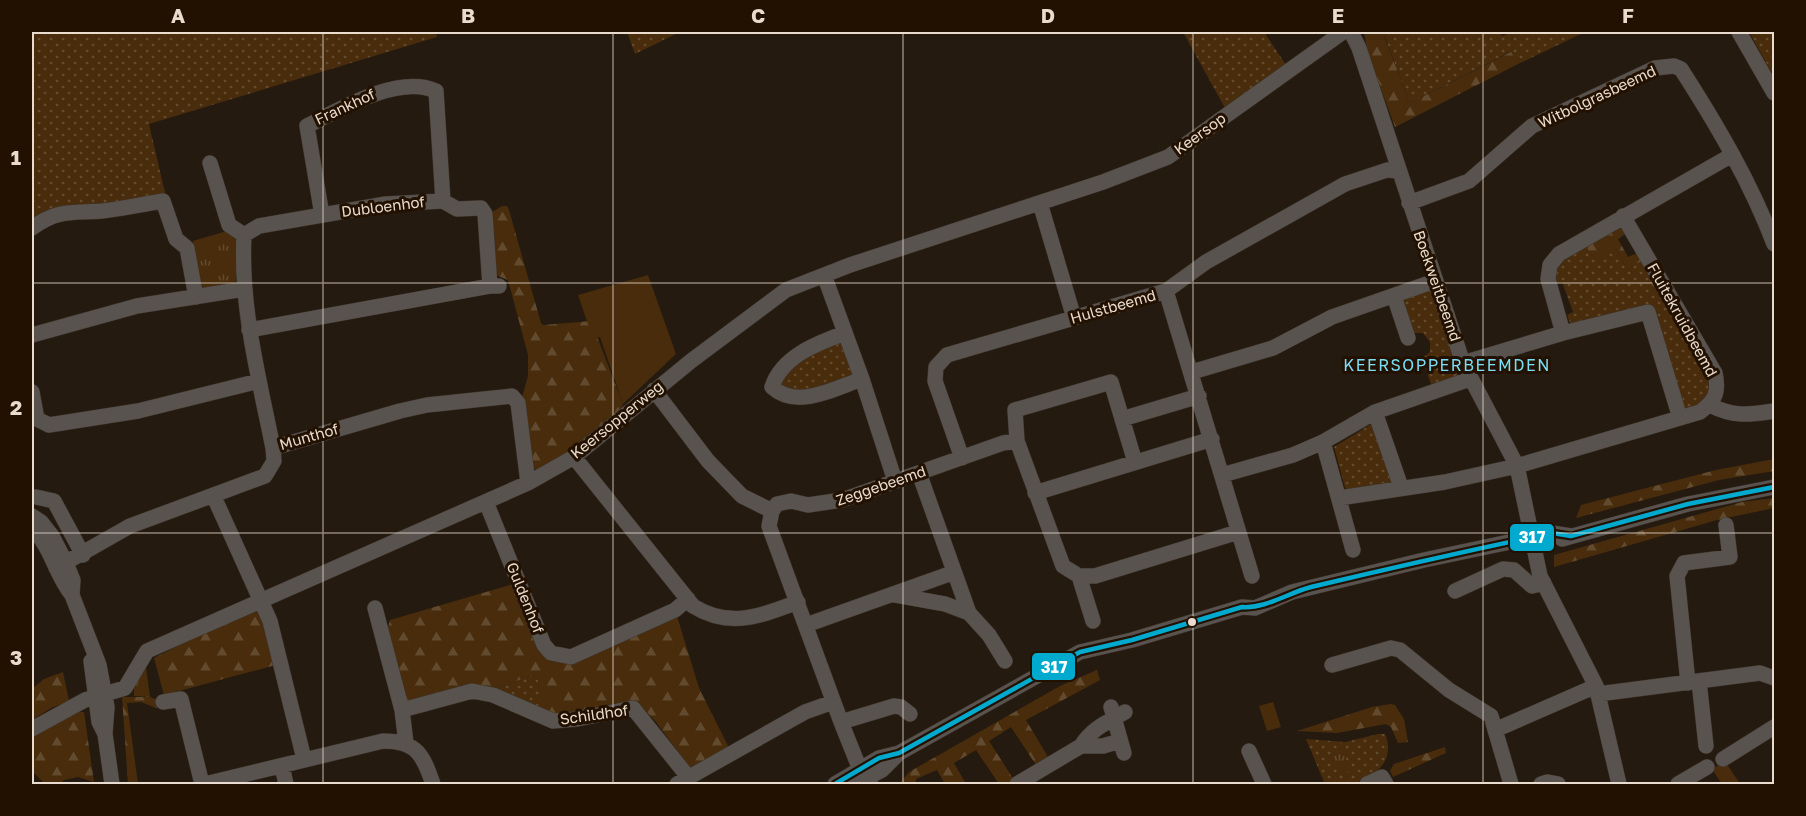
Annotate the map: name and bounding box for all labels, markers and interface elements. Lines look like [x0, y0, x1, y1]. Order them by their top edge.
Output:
text: A [171, 3, 185, 27]
text: B [461, 3, 475, 27]
text: C [751, 3, 765, 27]
text: D [1041, 3, 1055, 27]
text: E [1332, 3, 1344, 27]
text: F [1622, 3, 1634, 27]
street label: Witbolgrasbeemd [1535, 61, 1658, 131]
street label: Frankhof [312, 84, 378, 128]
street label: Keersop [1170, 108, 1229, 158]
text: 1 [11, 145, 21, 169]
street label: Dubloenhof [340, 192, 426, 220]
street label: Boekweitbeemd [1411, 228, 1465, 344]
street label: Fluitekruidbeemd [1644, 259, 1722, 380]
street label: Hulstbeemd [1068, 285, 1158, 327]
district label: KEERSOPPERBEEMDEN [1343, 355, 1551, 375]
street label: Keersopperweg [567, 377, 666, 462]
text: 2 [10, 395, 22, 419]
street label: Munthof [277, 419, 341, 453]
street label: Zeggebeemd [833, 461, 928, 509]
line badge: 317 [1509, 523, 1555, 552]
text: 317 [1519, 527, 1546, 547]
street label: Guldenhof [504, 559, 549, 636]
unlabelled marker [1186, 616, 1198, 628]
text: 3 [10, 645, 22, 669]
line badge: 317 [1031, 652, 1076, 681]
text: 317 [1041, 657, 1068, 677]
street label: Schildhof [559, 700, 630, 728]

